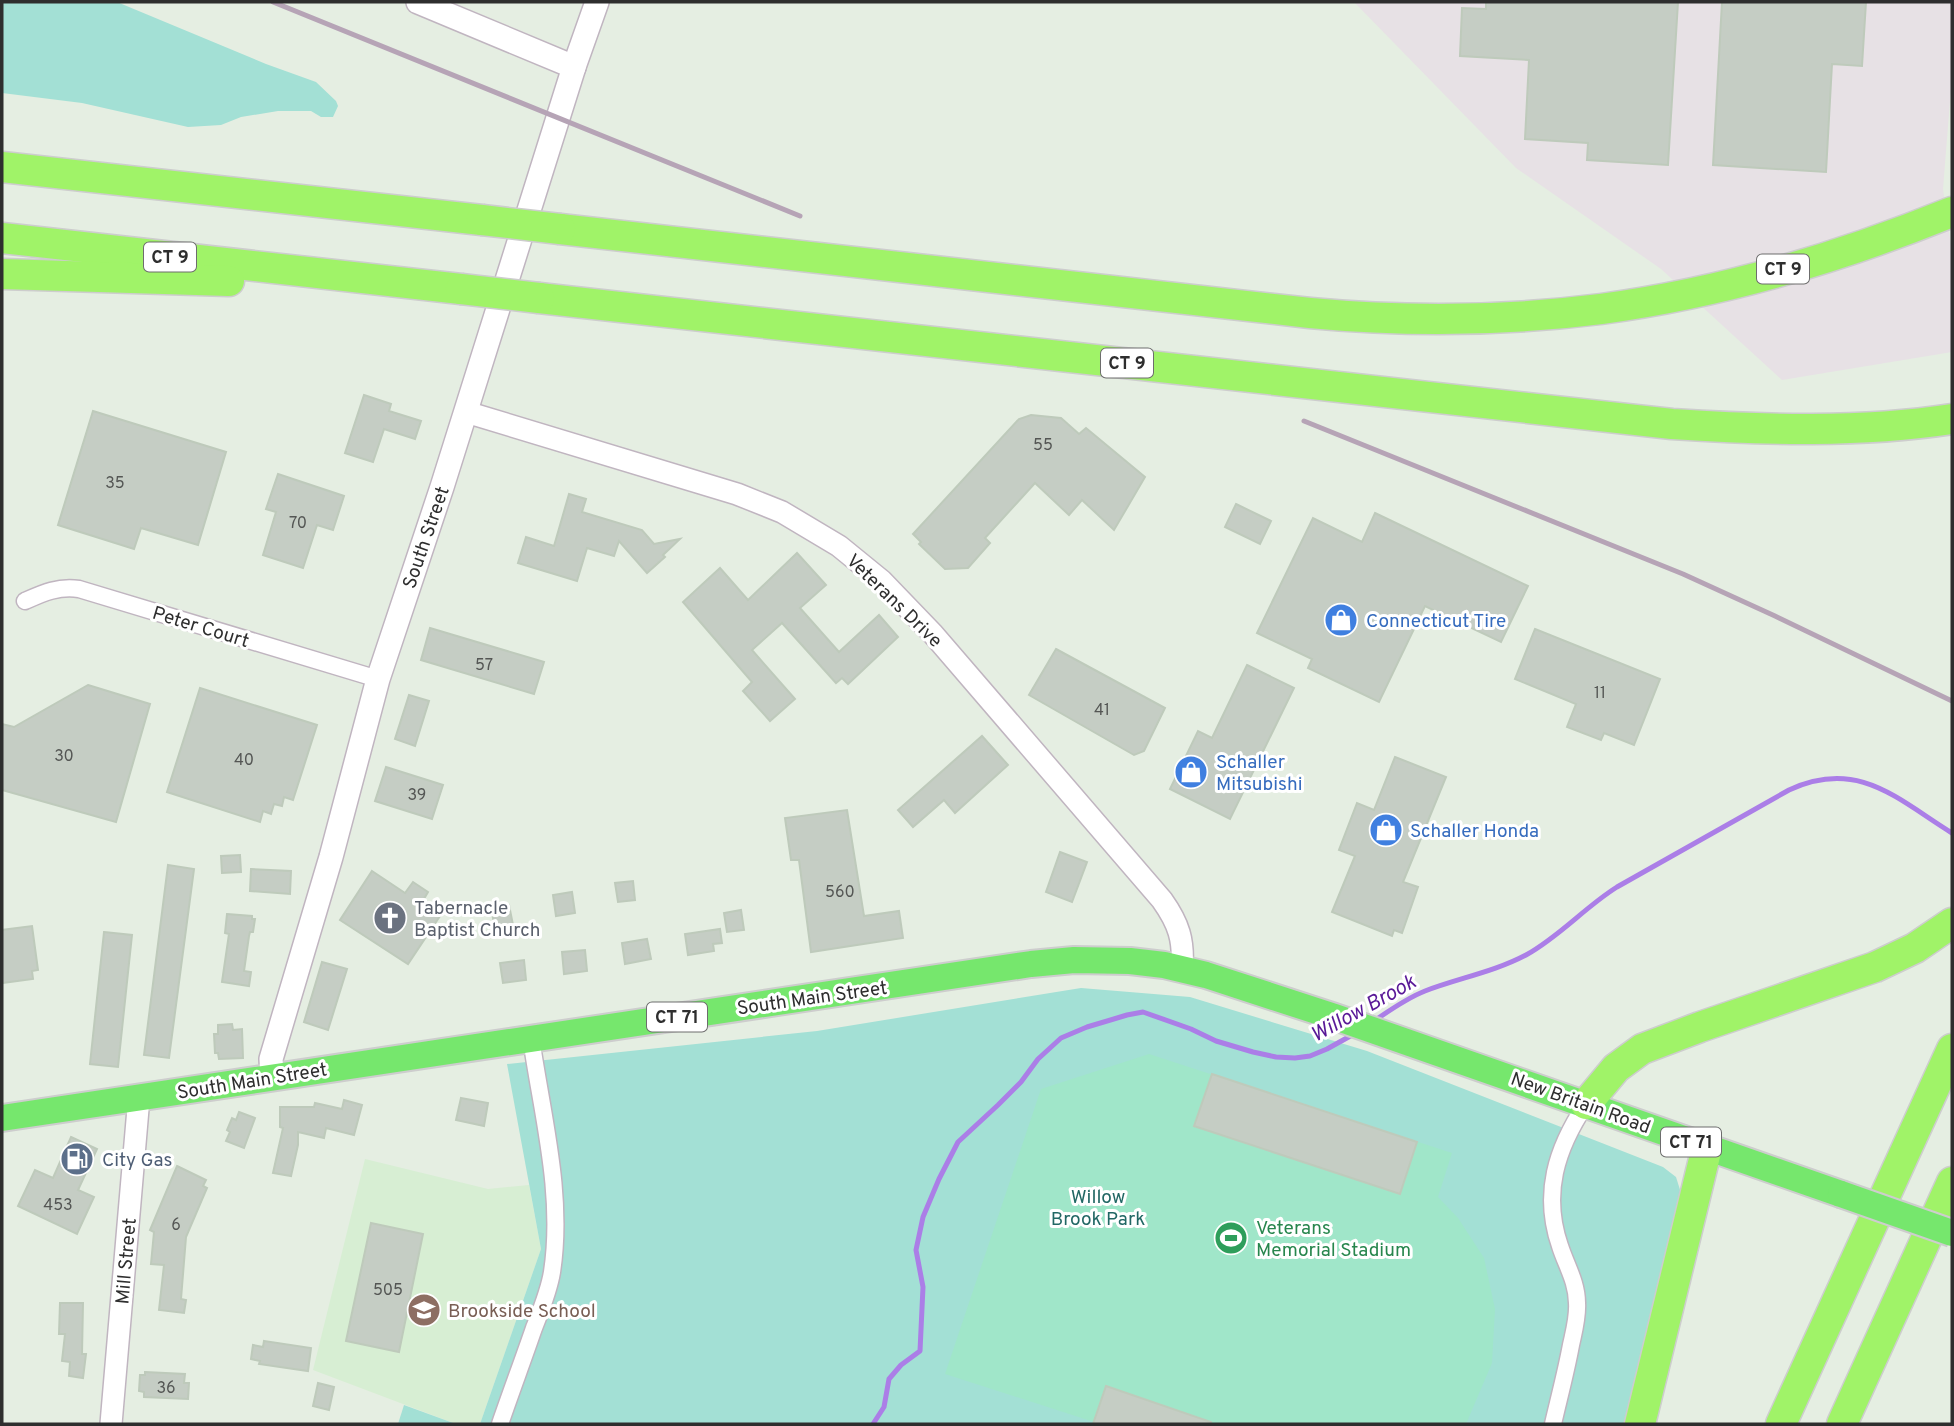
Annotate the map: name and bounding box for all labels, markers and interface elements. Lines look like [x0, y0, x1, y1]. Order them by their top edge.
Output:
road number: CT 9 [144, 243, 196, 272]
road number: CT 9 [1757, 255, 1809, 284]
road number: CT 9 [1101, 348, 1153, 377]
house number: 55 [1033, 436, 1053, 456]
house number: 35 [105, 474, 125, 494]
street label: South Street [398, 483, 456, 592]
house number: 70 [289, 514, 307, 534]
street label: Veterans Drive [841, 550, 947, 653]
shop icon: Connecticut Tire [1322, 601, 1360, 639]
street label: Peter Court [149, 602, 252, 654]
place label: Connecticut Tire [1366, 610, 1506, 634]
house number: 57 [475, 656, 493, 676]
house number: 11 [1594, 684, 1606, 704]
house number: 41 [1094, 701, 1110, 721]
house number: 30 [54, 747, 74, 767]
house number: 40 [234, 751, 254, 771]
place label: Schaller Mitsubishi [1216, 751, 1302, 797]
shop icon: Schaller Mitsubishi [1172, 753, 1210, 791]
house number: 39 [408, 786, 426, 806]
shop icon: Schaller Honda [1367, 811, 1405, 849]
place label: Schaller Honda [1410, 820, 1539, 844]
house number: 560 [825, 883, 855, 903]
place label: Tabernacle Baptist Church [414, 897, 540, 943]
church icon: Tabernacle Baptist Church [371, 899, 409, 937]
water label: Willow Brook [1306, 969, 1422, 1049]
street label: South Main Street [736, 977, 889, 1021]
road number: CT 71 [647, 1002, 707, 1032]
street label: South Main Street [176, 1058, 329, 1106]
street label: New Britain Road [1507, 1067, 1654, 1140]
road number: CT 71 [1661, 1128, 1721, 1156]
fuel station icon: City Gas [58, 1140, 96, 1178]
place label: City Gas [102, 1149, 172, 1173]
park label: Willow Brook Park [1051, 1186, 1145, 1232]
house number: 453 [43, 1196, 73, 1216]
house number: 6 [171, 1216, 181, 1236]
street label: Mill Street [111, 1217, 143, 1305]
place label: Veterans Memorial Stadium [1256, 1217, 1411, 1263]
sports icon: Veterans Memorial Stadium [1212, 1219, 1250, 1257]
house number: 505 [373, 1281, 403, 1301]
school or university icon: Brookside School [405, 1291, 443, 1329]
place label: Brookside School [448, 1300, 596, 1324]
house number: 36 [156, 1379, 176, 1399]

